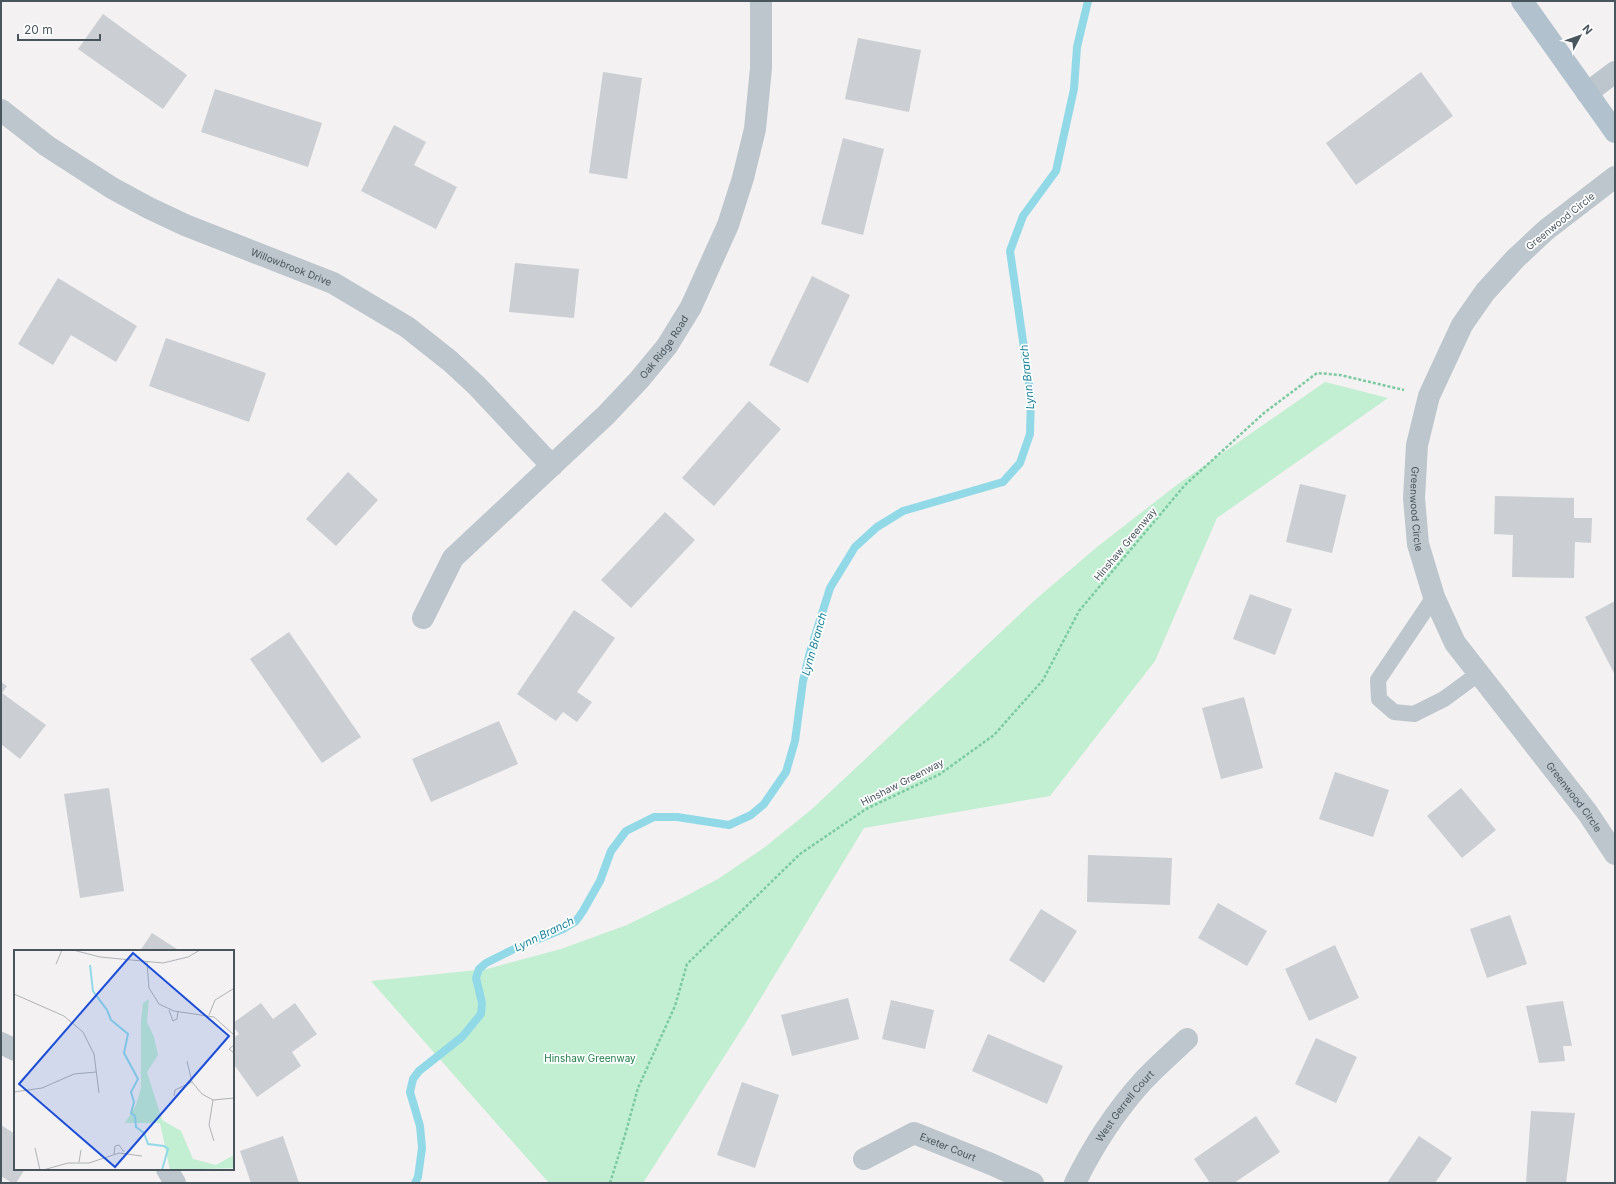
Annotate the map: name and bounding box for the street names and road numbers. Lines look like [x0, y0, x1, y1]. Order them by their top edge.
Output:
street label: Greenwood Circle [1523, 190, 1597, 252]
street label: Willowbrook Drive [249, 245, 334, 288]
street label: Oak Ridge Road [637, 313, 691, 381]
street label: Greenwood Circle [1408, 466, 1426, 553]
street label: Hinshaw Greenway [1091, 505, 1159, 583]
street label: Hinshaw Greenway [859, 756, 946, 808]
street label: Greenwood Circle [1544, 759, 1605, 834]
street label: West Gerrell Court [1093, 1067, 1157, 1144]
street label: Exeter Court [918, 1130, 978, 1164]

